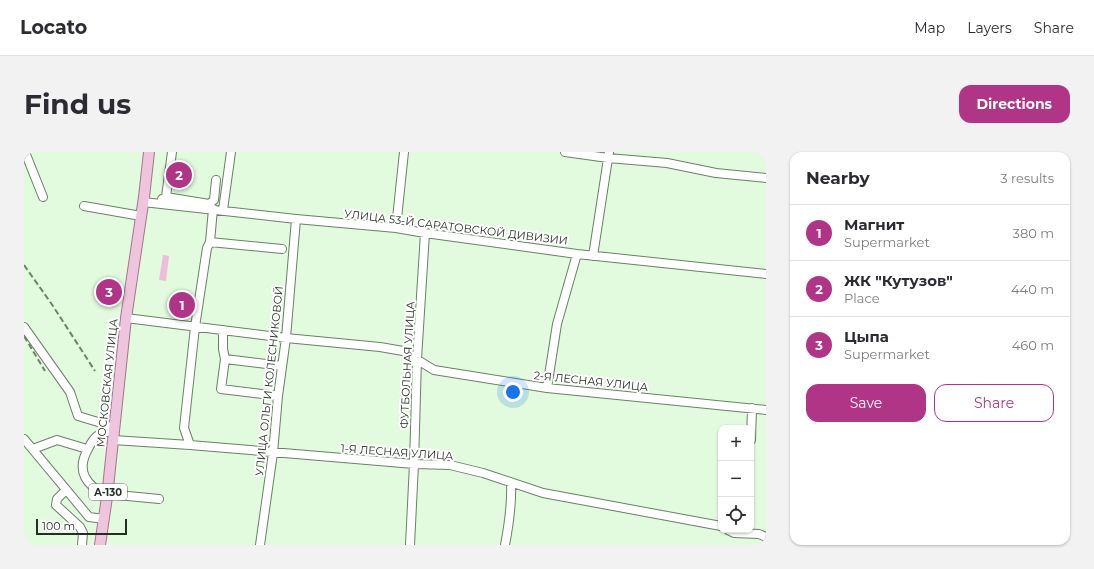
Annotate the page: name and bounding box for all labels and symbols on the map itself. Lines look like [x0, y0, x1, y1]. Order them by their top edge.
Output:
pin: 2 [166, 160, 192, 190]
street label: УЛИЦА 53-Й САРАТОВСКОЙ ДИВИЗИИ [343, 206, 569, 248]
pin: 3 [96, 277, 122, 307]
street label: УЛИЦА ОЛЬГИ КОЛЕСНИКОВОЙ [252, 285, 286, 477]
pin: 1 [169, 290, 195, 320]
street label: ФУТБОЛЬНАЯ УЛИЦА [397, 300, 417, 429]
street label: МОСКОВСКАЯ УЛИЦА [93, 317, 121, 448]
street label: 2-Я ЛЕСНАЯ УЛИЦА [533, 368, 650, 394]
your location [503, 382, 523, 402]
street label: 1-Я ЛЕСНАЯ УЛИЦА [340, 441, 454, 463]
road number: А-130 [89, 484, 127, 500]
scale bar [36, 517, 127, 536]

